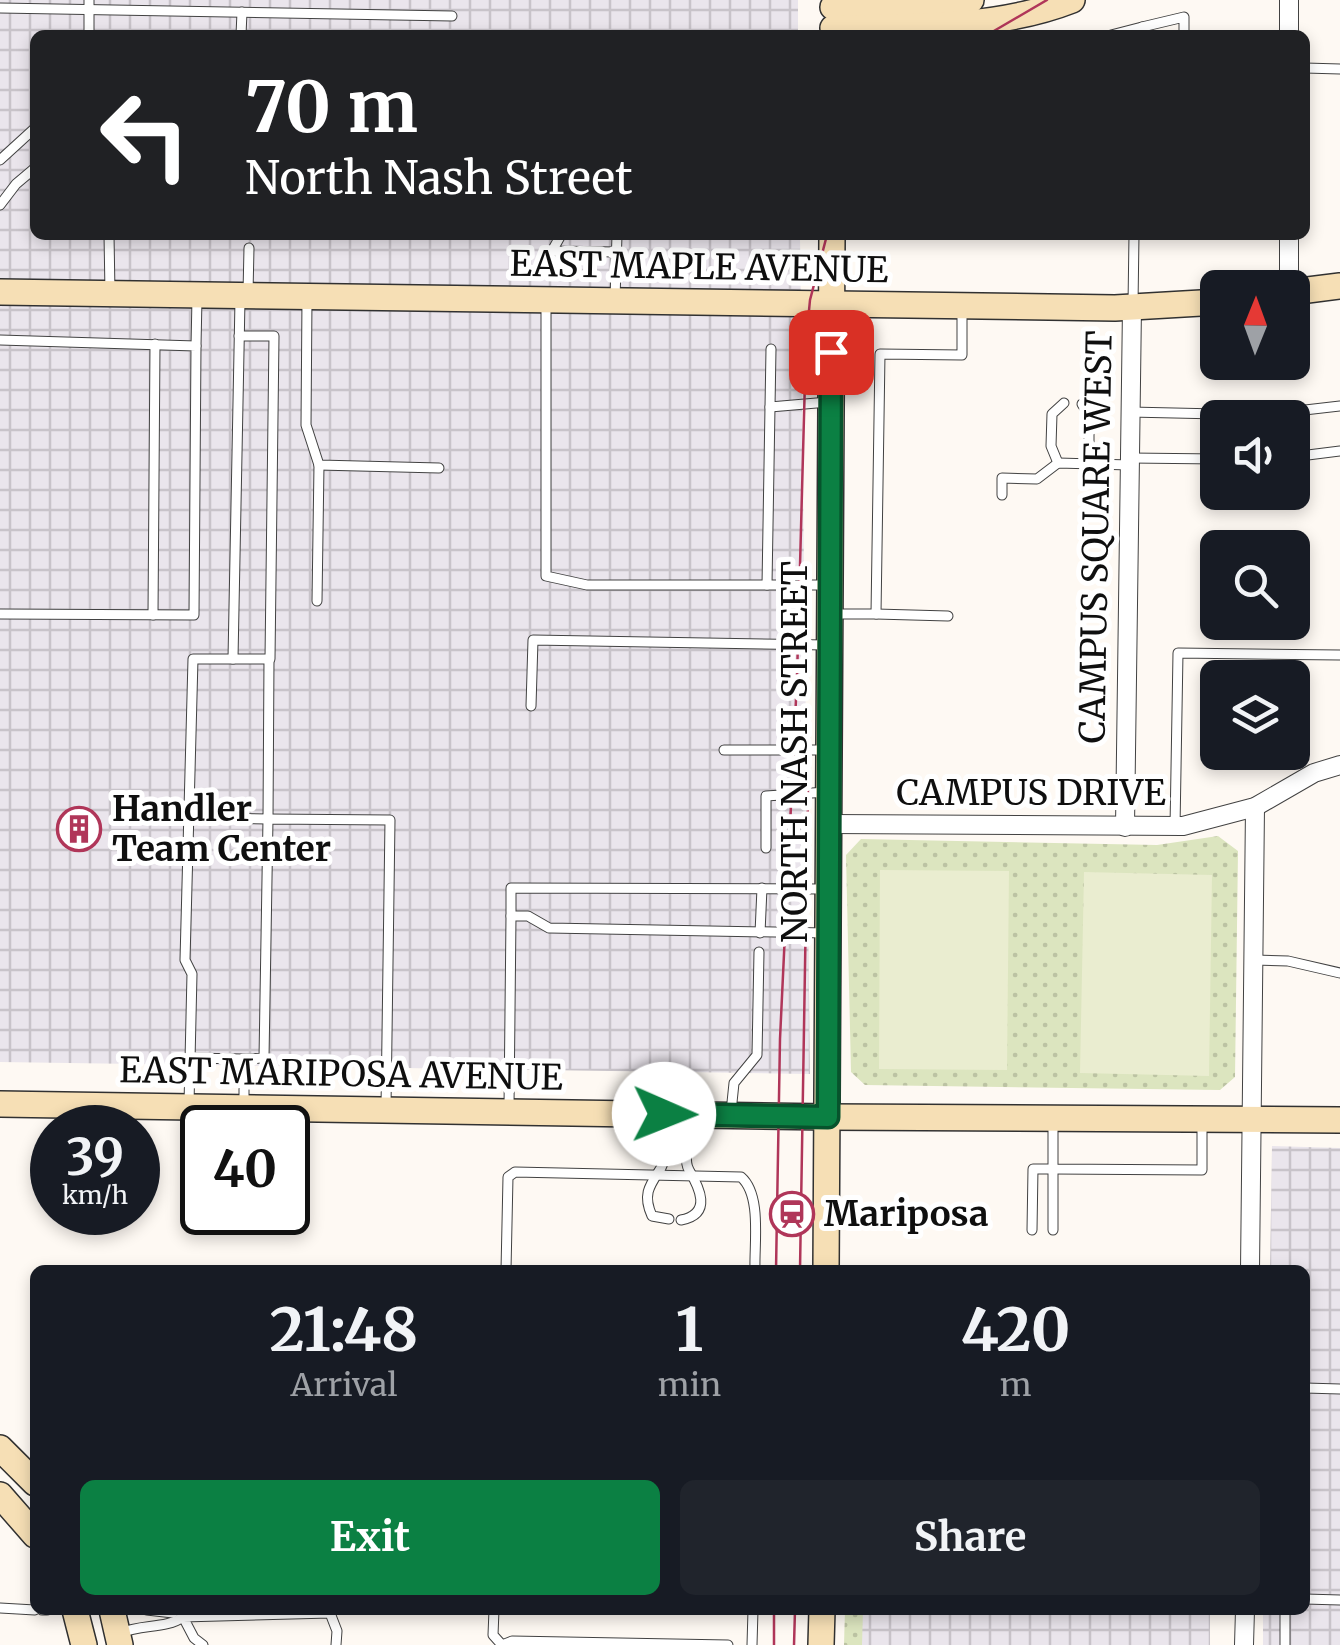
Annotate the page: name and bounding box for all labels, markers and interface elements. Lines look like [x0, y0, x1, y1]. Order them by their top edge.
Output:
text: 70 m [245, 63, 418, 151]
icon: left [80, 70, 210, 200]
text: North Nash Street [245, 150, 633, 206]
street label: EAST MAPLE AVENUE [509, 242, 889, 292]
north arrow [1200, 270, 1310, 380]
map controls [1200, 270, 1310, 770]
pin [789, 310, 874, 395]
icon: arrive [804, 325, 859, 380]
street label: CAMPUS SQUARE WEST [1070, 330, 1122, 744]
button: sound [1200, 400, 1310, 510]
button: search [1200, 530, 1310, 640]
street label: NORTH NASH STREET [773, 561, 817, 943]
button: layers [1200, 660, 1310, 770]
street label: CAMPUS DRIVE [896, 771, 1166, 815]
place label: Handler Team Center [112, 787, 331, 871]
building icon: Handler Team Center [56, 806, 102, 852]
street label: EAST MARIPOSA AVENUE [119, 1048, 563, 1100]
position arrow [612, 1062, 716, 1166]
speed limit sign: 40 [180, 1105, 310, 1235]
text: 39 [66, 1126, 124, 1189]
text: km/h [62, 1179, 128, 1211]
station icon: Mariposa [769, 1191, 815, 1237]
place label: Mariposa [824, 1192, 989, 1236]
text: 21:48 [269, 1292, 418, 1367]
text: 1 [676, 1292, 703, 1367]
text: 420 [961, 1292, 1070, 1367]
text: Arrival [291, 1365, 397, 1405]
text: min [658, 1365, 721, 1405]
text: m [1000, 1365, 1031, 1405]
button: Exit [80, 1480, 660, 1595]
button: Share [680, 1480, 1260, 1595]

